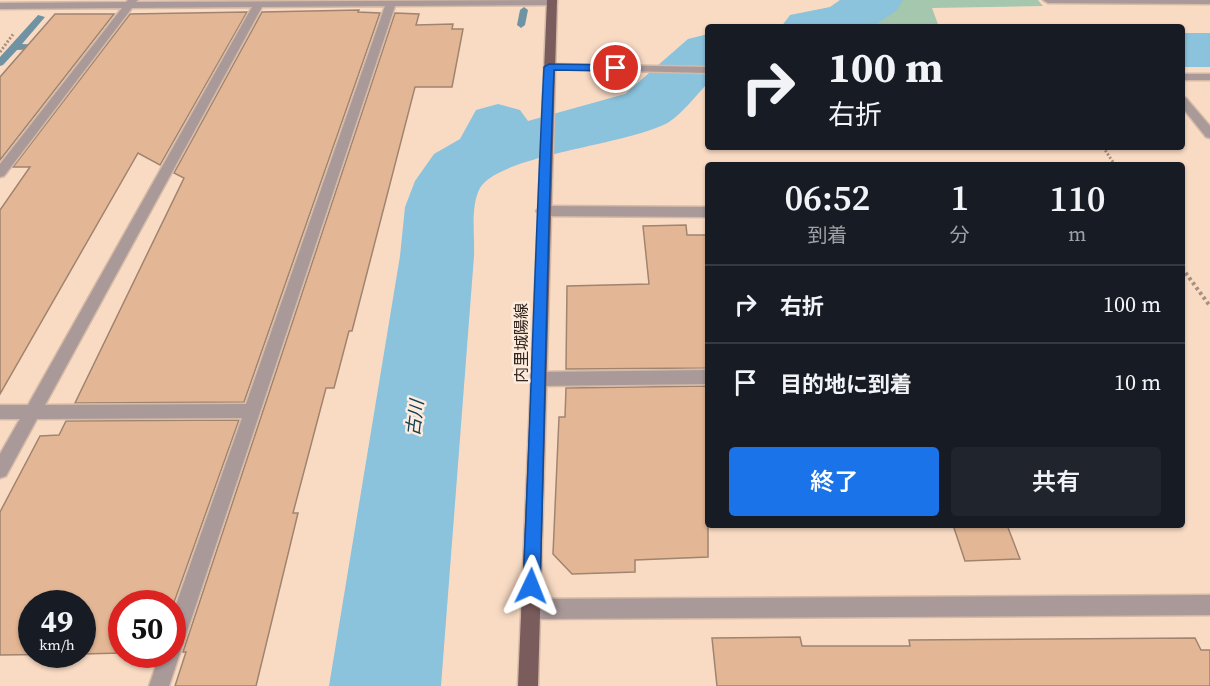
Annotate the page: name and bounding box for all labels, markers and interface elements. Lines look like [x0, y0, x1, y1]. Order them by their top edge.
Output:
text: 100 m [828, 38, 943, 96]
pin [590, 42, 641, 93]
icon: right [729, 48, 807, 126]
icon: arrive [599, 51, 632, 84]
text: 右折 [828, 96, 882, 133]
text: 06:52 [785, 173, 870, 222]
text: 1 [950, 173, 969, 222]
text: 110 [1049, 174, 1105, 223]
text: m [1068, 220, 1086, 248]
text: 到着 [807, 221, 847, 249]
text: 分 [950, 221, 970, 249]
icon: right [729, 288, 762, 321]
text: 100 m [1103, 289, 1161, 319]
text: 右折 [780, 291, 824, 321]
street label: 内里城陽線 [510, 303, 532, 383]
icon: arrive [729, 366, 762, 399]
text: 10 m [1114, 367, 1161, 397]
text: 目的地に到着 [780, 369, 912, 399]
water label: 古川 [400, 397, 429, 437]
button: 終了 [729, 447, 939, 516]
button: 共有 [951, 447, 1161, 516]
position arrow [499, 554, 563, 618]
speed limit sign: 50 [108, 590, 186, 668]
text: 49 [41, 601, 73, 642]
text: km/h [39, 634, 75, 655]

